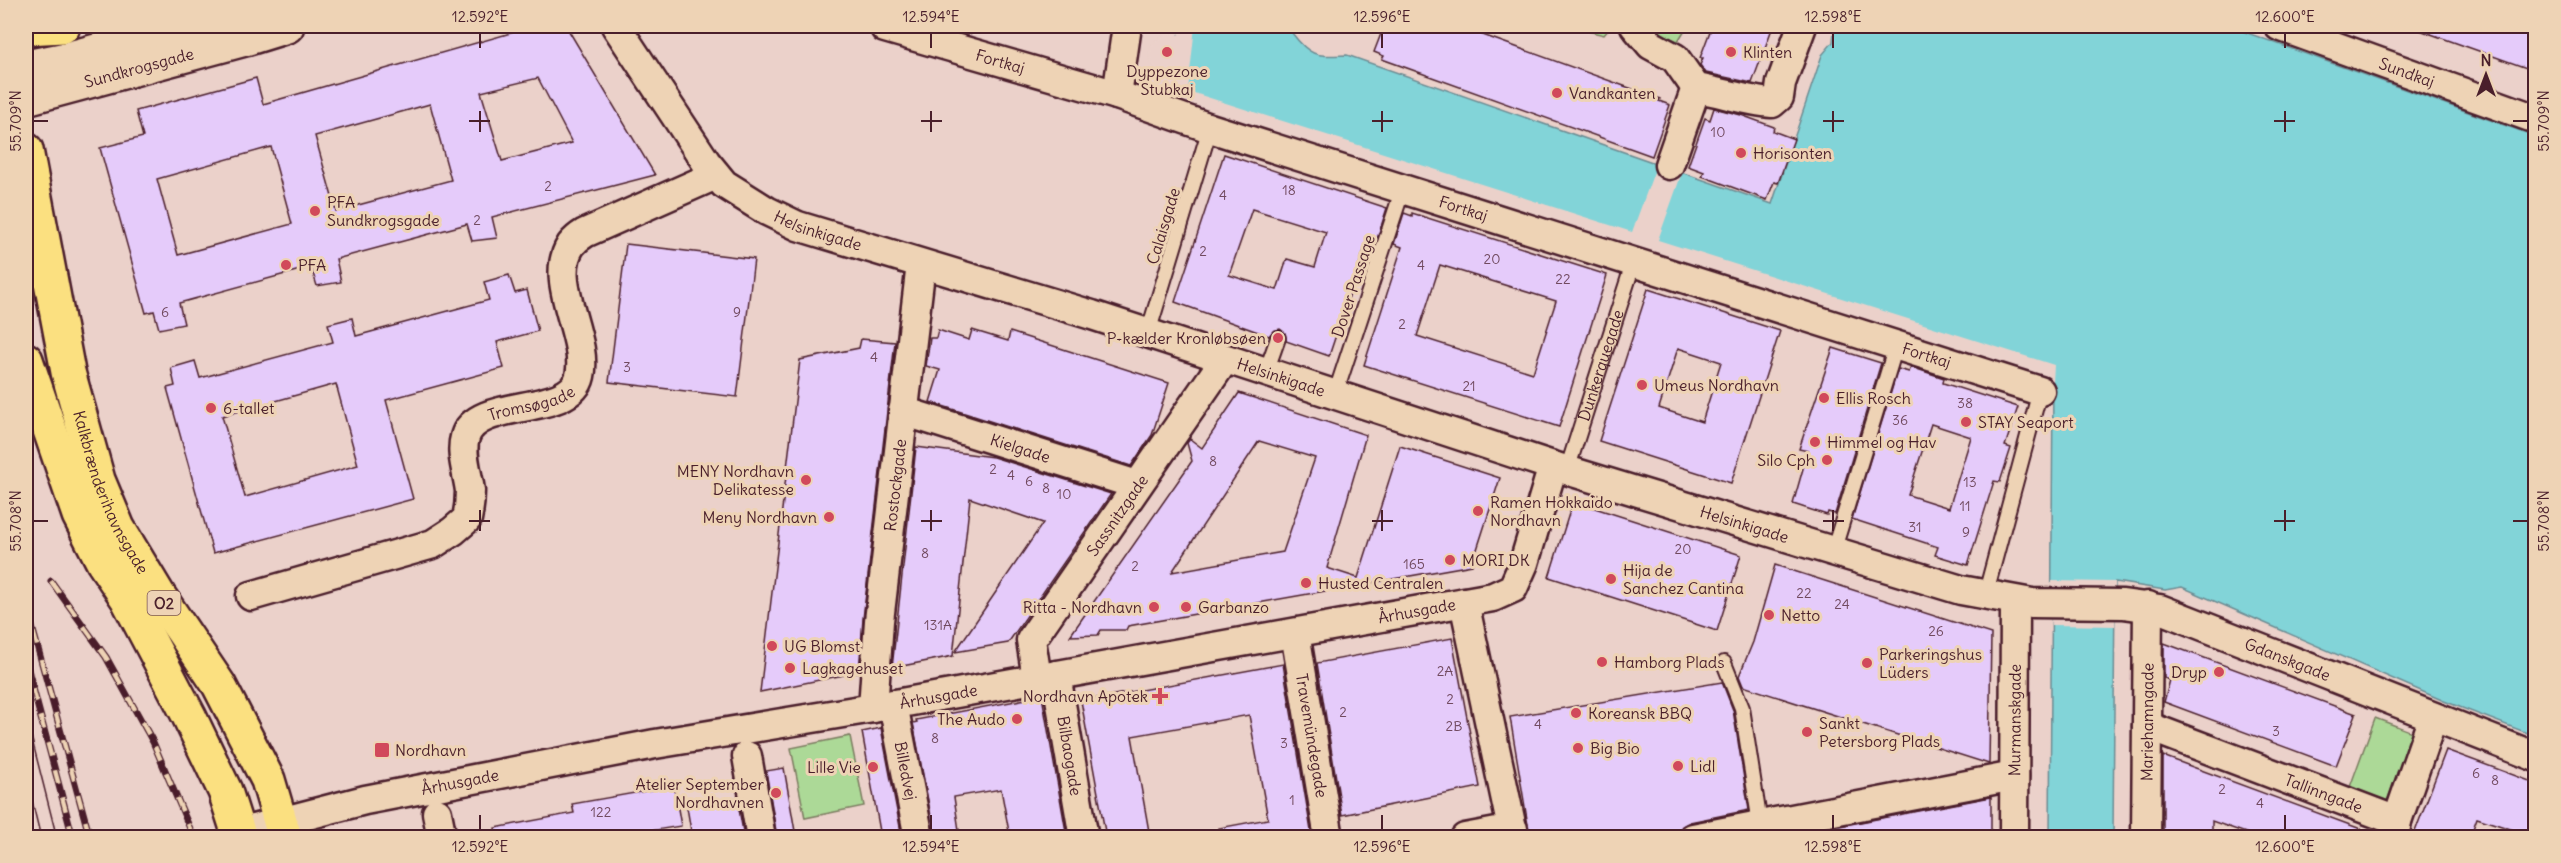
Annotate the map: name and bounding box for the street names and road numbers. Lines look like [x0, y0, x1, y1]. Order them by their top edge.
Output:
street label: Sundkrogsgade [82, 43, 196, 92]
street label: Fortkaj [973, 45, 1027, 78]
street label: Sundkaj [2376, 53, 2437, 92]
street label: Calaisgade [1142, 185, 1184, 267]
street label: Fortkaj [1437, 191, 1490, 225]
street label: Helsinkigade [771, 206, 864, 255]
street label: Dover Passage [1327, 232, 1379, 340]
street label: Dunkerquegade [1573, 307, 1628, 423]
street label: Fortkaj [1900, 338, 1954, 372]
street label: Helsinkigade [1235, 353, 1328, 401]
street label: Tromsøgade [485, 381, 579, 425]
street label: Kalkbrænderihavnsgade [69, 408, 153, 577]
street label: Kielgade [988, 429, 1053, 467]
street label: Rostockgade [880, 438, 910, 532]
street label: Sassnitzgade [1082, 471, 1152, 560]
street label: Helsinkigade [1698, 501, 1791, 547]
road number: O2 [148, 591, 180, 615]
street label: Århusgade [1376, 594, 1457, 627]
street label: Gdanskgade [2242, 633, 2333, 685]
street label: Mariehamngade [2136, 663, 2158, 781]
street label: Murmanskgade [2004, 664, 2025, 776]
street label: Travemündegade [1292, 672, 1332, 799]
street label: Århusgade [898, 680, 979, 713]
street label: Bilbaogade [1053, 714, 1087, 797]
street label: Billedvej [890, 740, 921, 802]
street label: Århusgade [420, 764, 500, 799]
street label: Tallinngade [2282, 769, 2365, 817]

